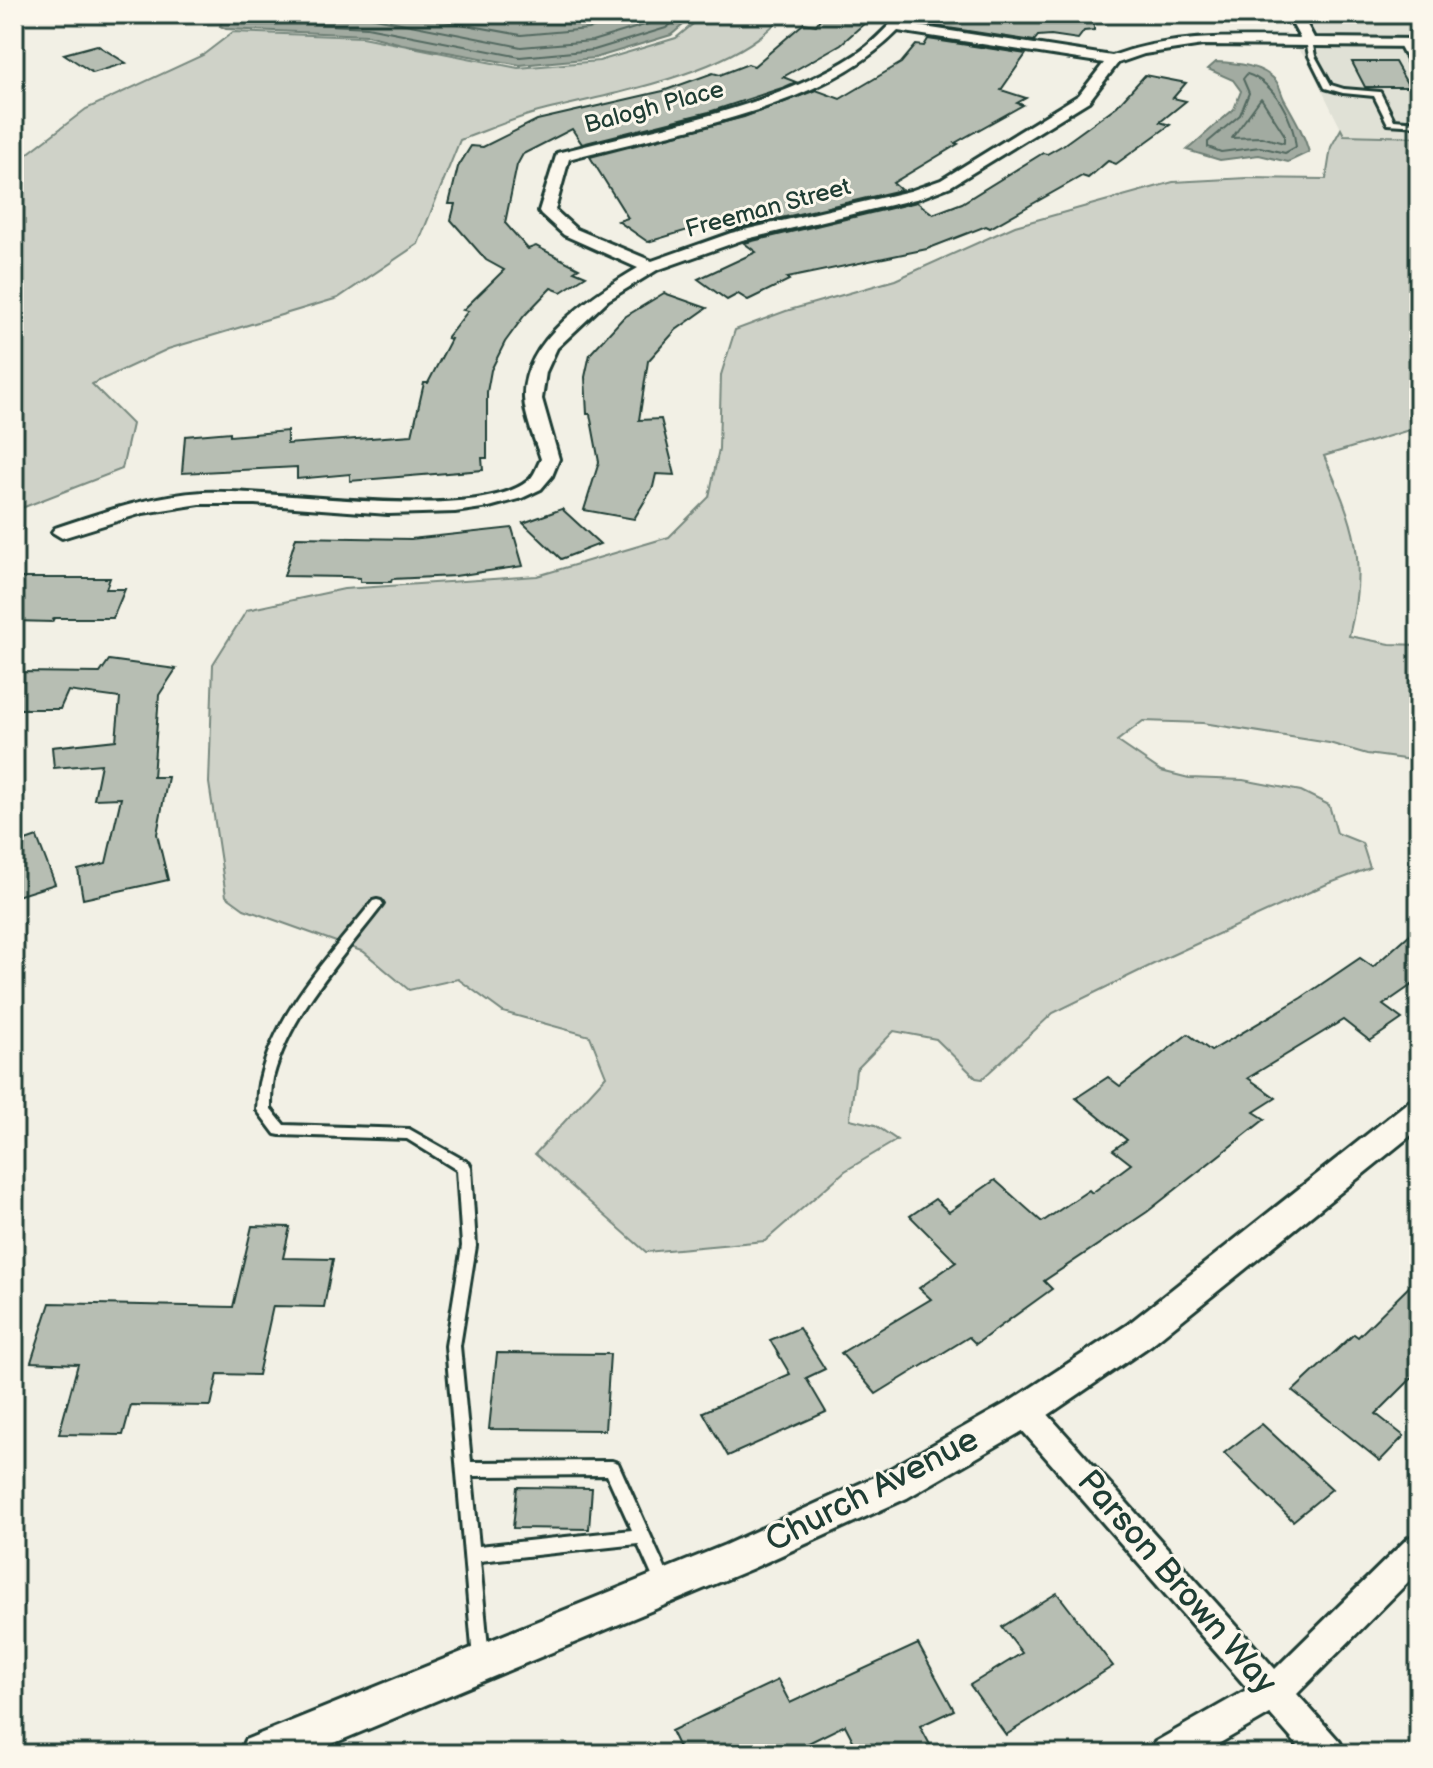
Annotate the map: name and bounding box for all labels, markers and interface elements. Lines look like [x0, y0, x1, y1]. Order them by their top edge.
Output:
street label: Balogh Place [581, 74, 727, 140]
street label: Freeman Street [682, 172, 854, 244]
street label: Church Avenue [759, 1419, 985, 1561]
street label: Parson Brown Way [1069, 1462, 1286, 1703]

